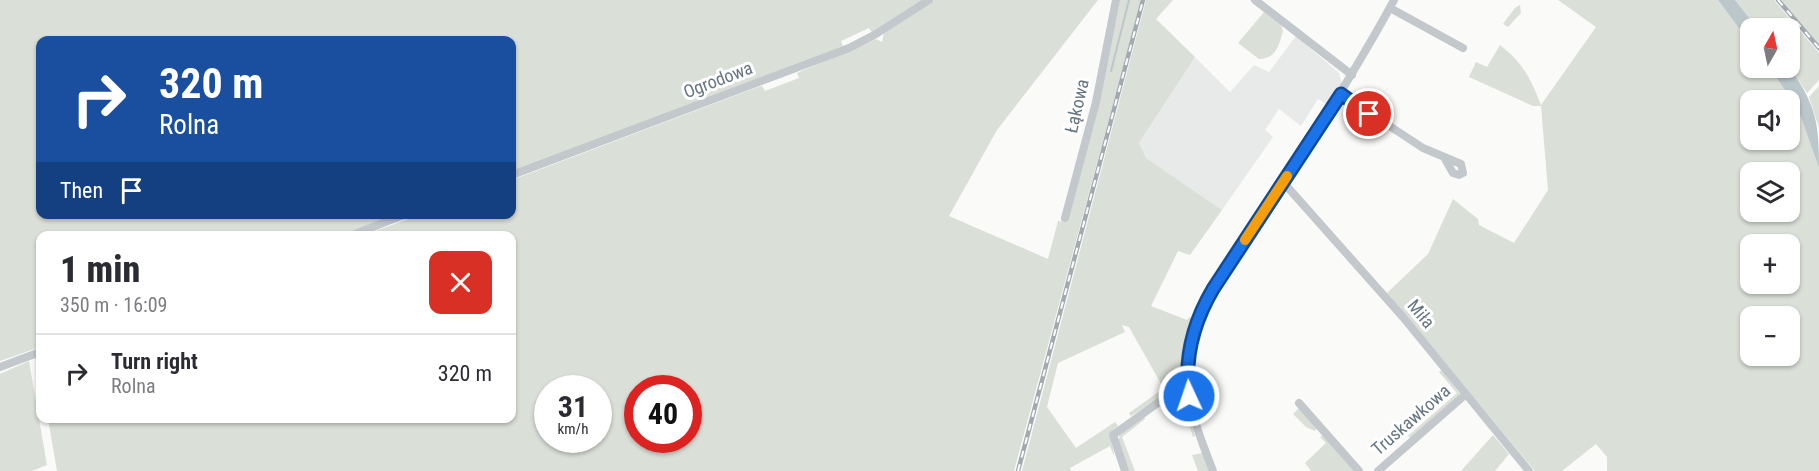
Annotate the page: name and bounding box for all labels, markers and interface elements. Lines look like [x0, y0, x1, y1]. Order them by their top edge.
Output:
north arrow [1740, 18, 1800, 78]
map controls [1740, 18, 1800, 366]
street label: Ogrodowa [680, 57, 755, 102]
text: 320 m [159, 59, 264, 108]
icon: right [60, 60, 138, 138]
street label: Łąkowa [1060, 77, 1093, 135]
pin [1343, 88, 1394, 139]
button: sound [1740, 90, 1800, 150]
icon: arrive [1352, 97, 1385, 130]
text: Rolna [159, 109, 219, 141]
button: layers [1740, 162, 1800, 222]
icon: arrive [115, 174, 148, 207]
text: Then [60, 178, 103, 203]
button: + [1740, 234, 1800, 294]
text: 1 min [60, 249, 140, 291]
button: close [429, 251, 492, 314]
text: 350 m · 16:09 [60, 293, 167, 317]
street label: Miła [1403, 295, 1439, 332]
button: − [1740, 306, 1800, 366]
text: Turn right [111, 349, 198, 374]
icon: right [60, 357, 93, 390]
text: 320 m [438, 361, 492, 386]
position arrow [1157, 364, 1221, 428]
text: Rolna [111, 374, 156, 398]
speed limit sign: 40 [624, 375, 702, 453]
street label: Truskawkowa [1367, 380, 1454, 459]
text: 31 [558, 389, 588, 424]
text: km/h [558, 420, 588, 438]

